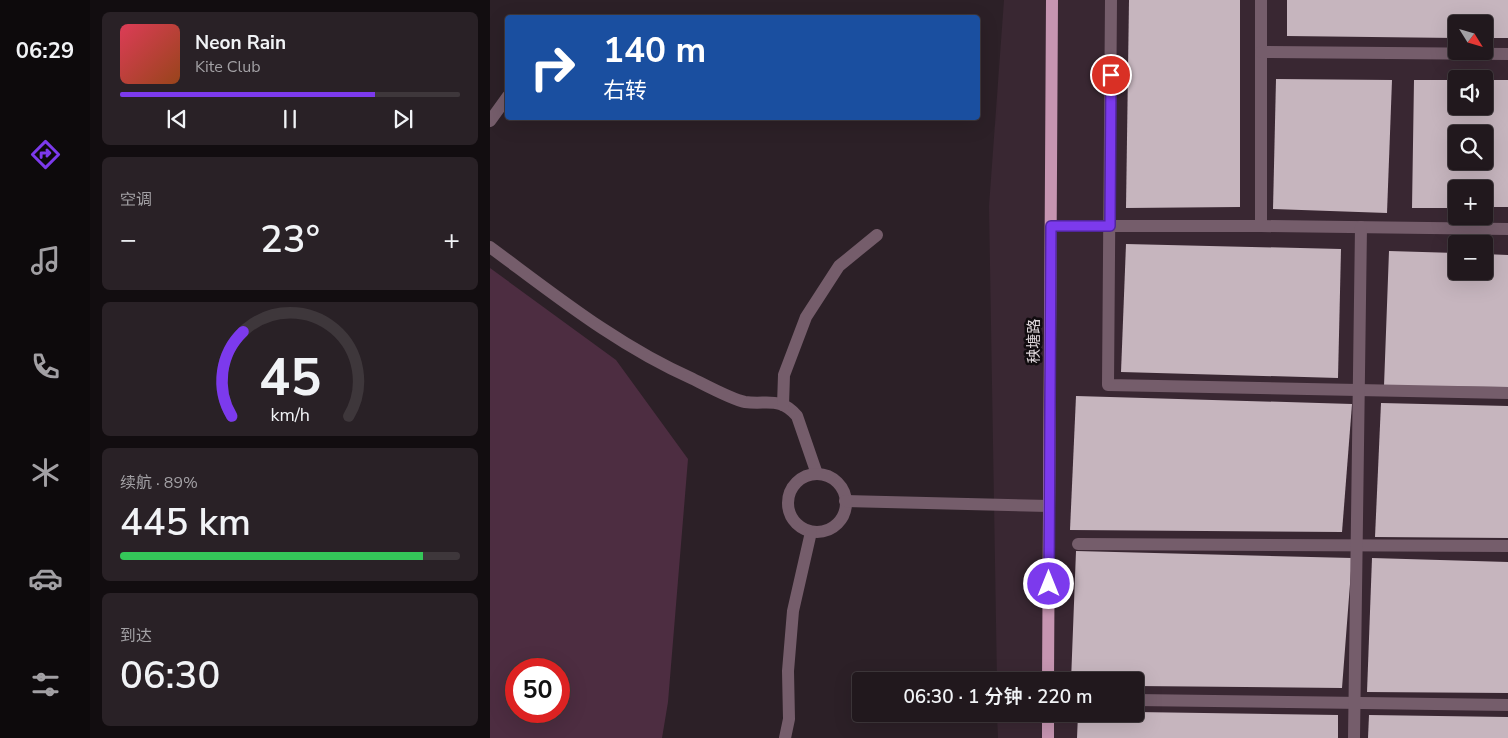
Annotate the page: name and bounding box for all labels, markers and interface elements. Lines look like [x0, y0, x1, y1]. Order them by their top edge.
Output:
north arrow [1448, 15, 1492, 60]
map controls [1448, 15, 1493, 280]
text: 140 m [603, 27, 706, 74]
text: Neon Rain [195, 30, 286, 56]
icon: right [520, 35, 585, 100]
text: 06:29 [16, 36, 74, 66]
pin [1090, 54, 1132, 96]
text: Kite Club [195, 56, 261, 78]
icon: arrive [1097, 61, 1125, 89]
button: sound [1448, 70, 1493, 115]
text: 右转 [603, 76, 647, 106]
icon: previous [163, 105, 191, 133]
icon: pause [276, 105, 304, 133]
icon: next [389, 105, 417, 133]
button: search [1448, 125, 1493, 170]
icon: directions [28, 137, 63, 172]
button: + [1448, 180, 1493, 225]
text: 空调 [120, 189, 152, 211]
text: 23° [260, 214, 320, 265]
text: − [120, 221, 137, 259]
text: + [443, 221, 460, 259]
button: − [1448, 235, 1493, 280]
icon: music [28, 243, 63, 278]
street label: 秧塘路 [1024, 318, 1044, 364]
text: 45 [259, 342, 321, 413]
icon: phone [28, 349, 63, 384]
text: km/h [270, 403, 310, 427]
icon: climate [28, 455, 63, 490]
text: 续航 · 89% [120, 472, 198, 494]
text: 445 km [120, 497, 251, 548]
position arrow [1022, 557, 1074, 609]
icon: car [28, 561, 63, 596]
text: 到达 [120, 625, 152, 647]
text: 06:30 [120, 650, 220, 701]
speed limit sign: 50 [505, 658, 570, 723]
icon: filters [28, 667, 63, 702]
text: 06:30 · 1 分钟 · 220 m [903, 684, 1093, 710]

